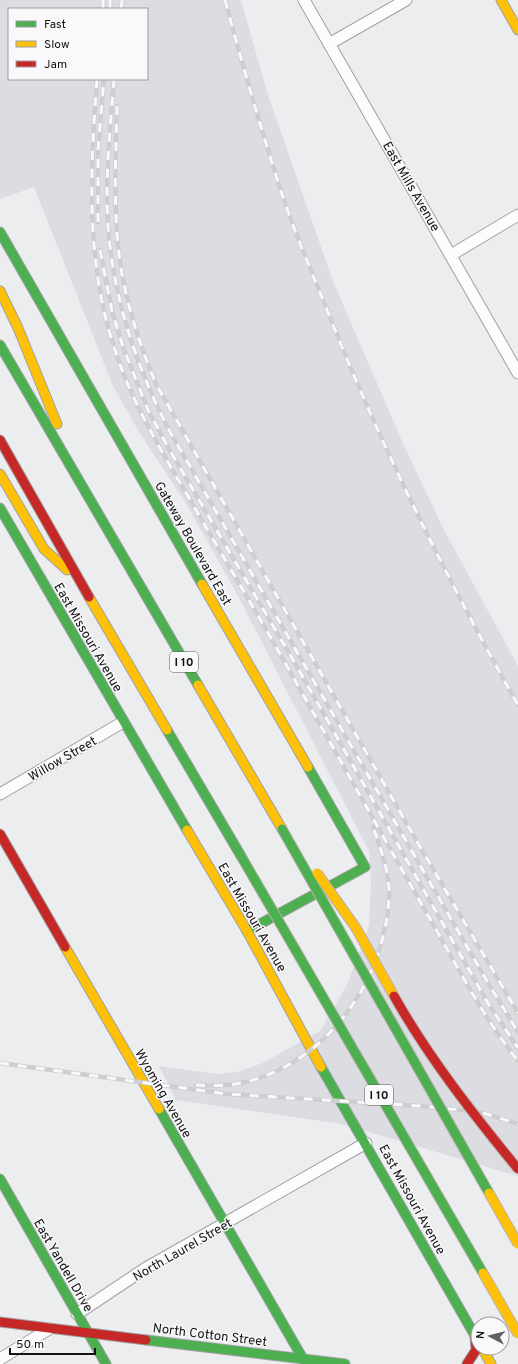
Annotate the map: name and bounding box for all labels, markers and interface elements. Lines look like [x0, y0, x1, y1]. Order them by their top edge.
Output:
legend [8, 8, 148, 80]
text: Fast [44, 17, 66, 33]
text: Slow [44, 37, 70, 53]
text: Jam [44, 57, 67, 73]
street label: East Mills Avenue [378, 139, 442, 235]
street label: Gateway Boulevard East [150, 479, 234, 609]
street label: East Missouri Avenue [50, 581, 125, 695]
road number: I 10 [170, 652, 198, 672]
street label: Willow Street [26, 734, 100, 786]
street label: East Missouri Avenue [214, 861, 289, 975]
street label: Wyoming Avenue [130, 1047, 194, 1141]
road number: I 10 [365, 1085, 393, 1105]
street label: East Missouri Avenue [374, 1142, 448, 1258]
street label: North Laurel Street [130, 1216, 236, 1286]
street label: East Yandell Drive [29, 1217, 95, 1315]
north arrow [470, 1316, 510, 1356]
street label: North Cotton Street [152, 1321, 268, 1351]
scale bar [10, 1330, 95, 1356]
text: N [474, 1330, 488, 1340]
text: 50 m [16, 1337, 44, 1353]

